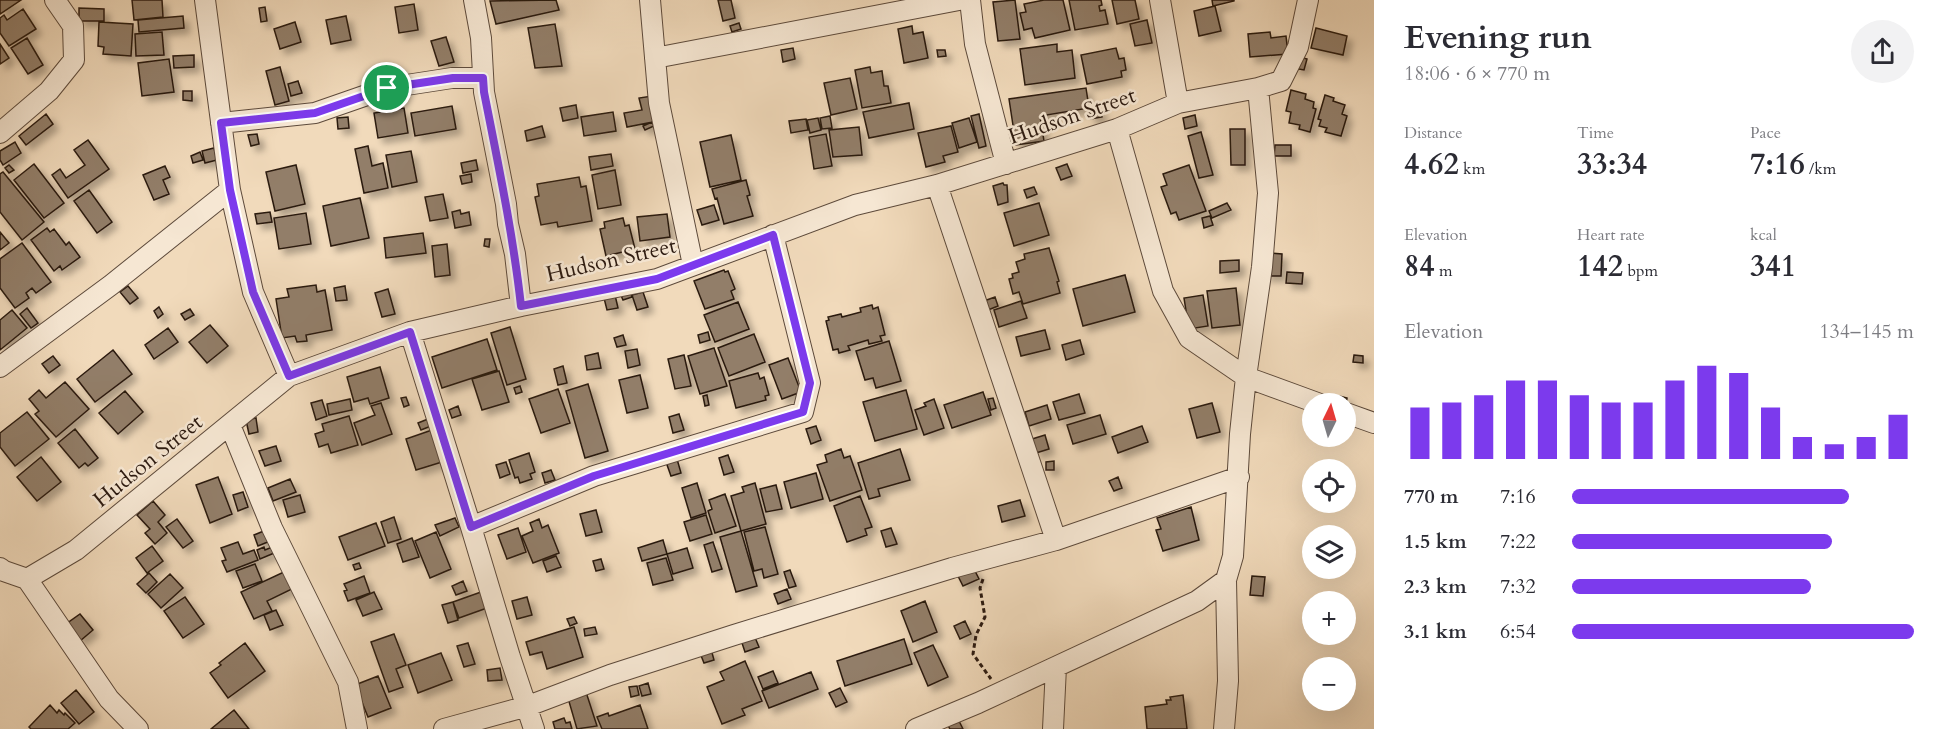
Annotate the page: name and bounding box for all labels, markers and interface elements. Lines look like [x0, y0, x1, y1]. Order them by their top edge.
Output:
text: Evening run [1404, 15, 1592, 60]
button: share [1851, 20, 1914, 83]
text: 18:06 · 6 × 770 m [1404, 60, 1550, 87]
pin [361, 62, 412, 113]
icon: arrive [370, 71, 403, 104]
street label: Hudson Street [1004, 80, 1140, 152]
text: Distance [1404, 122, 1462, 144]
text: Time [1577, 122, 1614, 144]
text: Pace [1750, 122, 1781, 144]
text: 4.62 [1404, 144, 1459, 185]
text: 33:34 [1577, 144, 1647, 185]
text: 7:16 [1750, 144, 1805, 185]
text: km [1459, 158, 1485, 180]
text: /km [1805, 158, 1836, 180]
text: Elevation [1404, 224, 1468, 246]
text: Heart rate [1577, 224, 1645, 246]
text: kcal [1750, 224, 1777, 246]
street label: Hudson Street [543, 230, 679, 290]
text: 84 [1404, 246, 1435, 287]
text: 142 [1577, 246, 1623, 287]
text: 341 [1750, 246, 1796, 287]
text: m [1435, 260, 1453, 282]
text: bpm [1623, 260, 1658, 282]
text: Elevation [1404, 318, 1483, 345]
text: 134–145 m [1819, 318, 1914, 345]
north arrow [1302, 393, 1356, 447]
map controls [1302, 393, 1356, 711]
street label: Hudson Street [87, 408, 209, 514]
button: locate [1302, 459, 1356, 513]
text: 770 m [1404, 483, 1459, 510]
text: 7:16 [1500, 483, 1536, 510]
button: layers [1302, 525, 1356, 579]
text: 1.5 km [1404, 528, 1467, 555]
text: 7:22 [1500, 528, 1536, 555]
text: 2.3 km [1404, 573, 1467, 600]
text: 7:32 [1500, 573, 1536, 600]
button: + [1302, 591, 1356, 645]
text: 3.1 km [1404, 618, 1467, 645]
text: 6:54 [1500, 618, 1536, 645]
button: − [1302, 657, 1356, 711]

